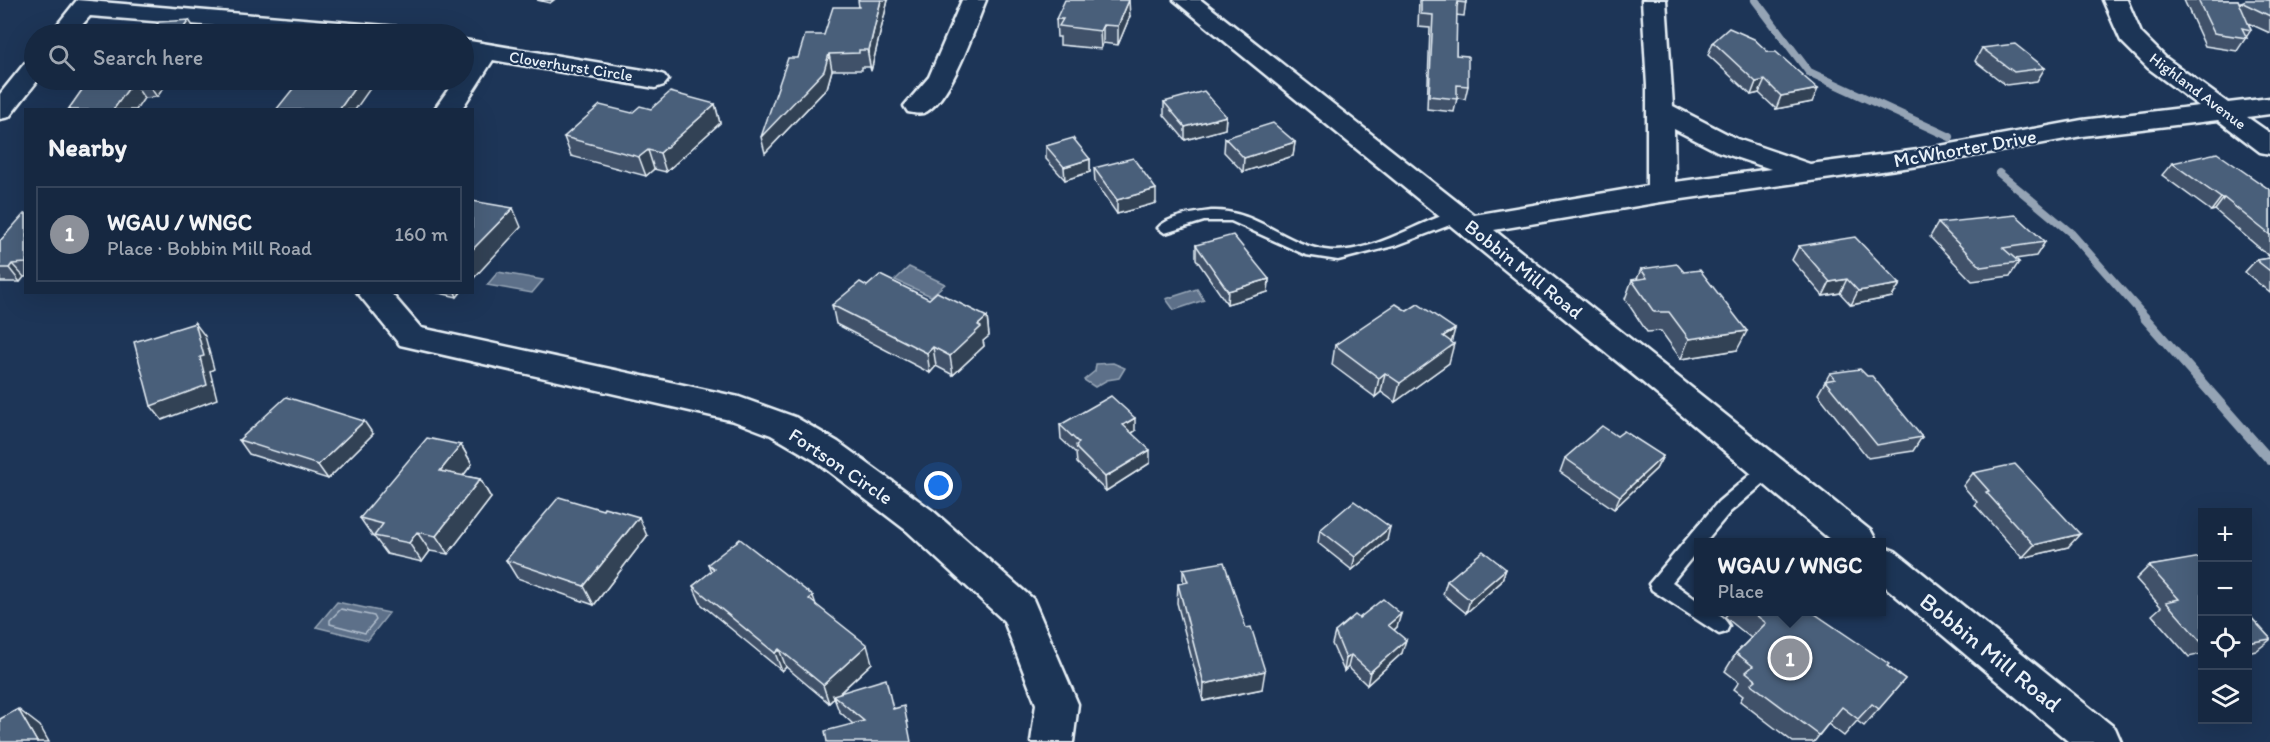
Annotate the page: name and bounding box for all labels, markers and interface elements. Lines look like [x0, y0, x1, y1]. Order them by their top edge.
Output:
search box [24, 24, 474, 90]
icon: search [45, 41, 78, 74]
text: Search here [93, 44, 203, 71]
street label: Cloverhurst Circle [508, 47, 634, 85]
street label: Highland Avenue [2146, 49, 2250, 133]
street label: McWhorter Drive [1892, 124, 2038, 172]
text: Nearby [48, 131, 127, 163]
text: WGAU / WNGC [107, 209, 252, 236]
street label: Bobbin Mill Road [1460, 214, 1588, 324]
text: 1 [65, 222, 74, 246]
text: 160 m [395, 222, 448, 246]
text: Place · Bobbin Mill Road [107, 236, 312, 260]
street label: Fortson Circle [784, 422, 898, 510]
your location [924, 471, 953, 500]
map controls [2198, 508, 2252, 724]
button: + [2198, 508, 2252, 562]
popup [1694, 538, 1886, 616]
text: WGAU / WNGC [1718, 552, 1862, 579]
button: − [2198, 562, 2252, 616]
text: Place [1718, 579, 1764, 603]
street label: Bobbin Mill Road [1914, 586, 2068, 718]
button: locate [2198, 616, 2252, 670]
pin: 1 [1770, 636, 1810, 680]
button: layers [2198, 670, 2252, 724]

